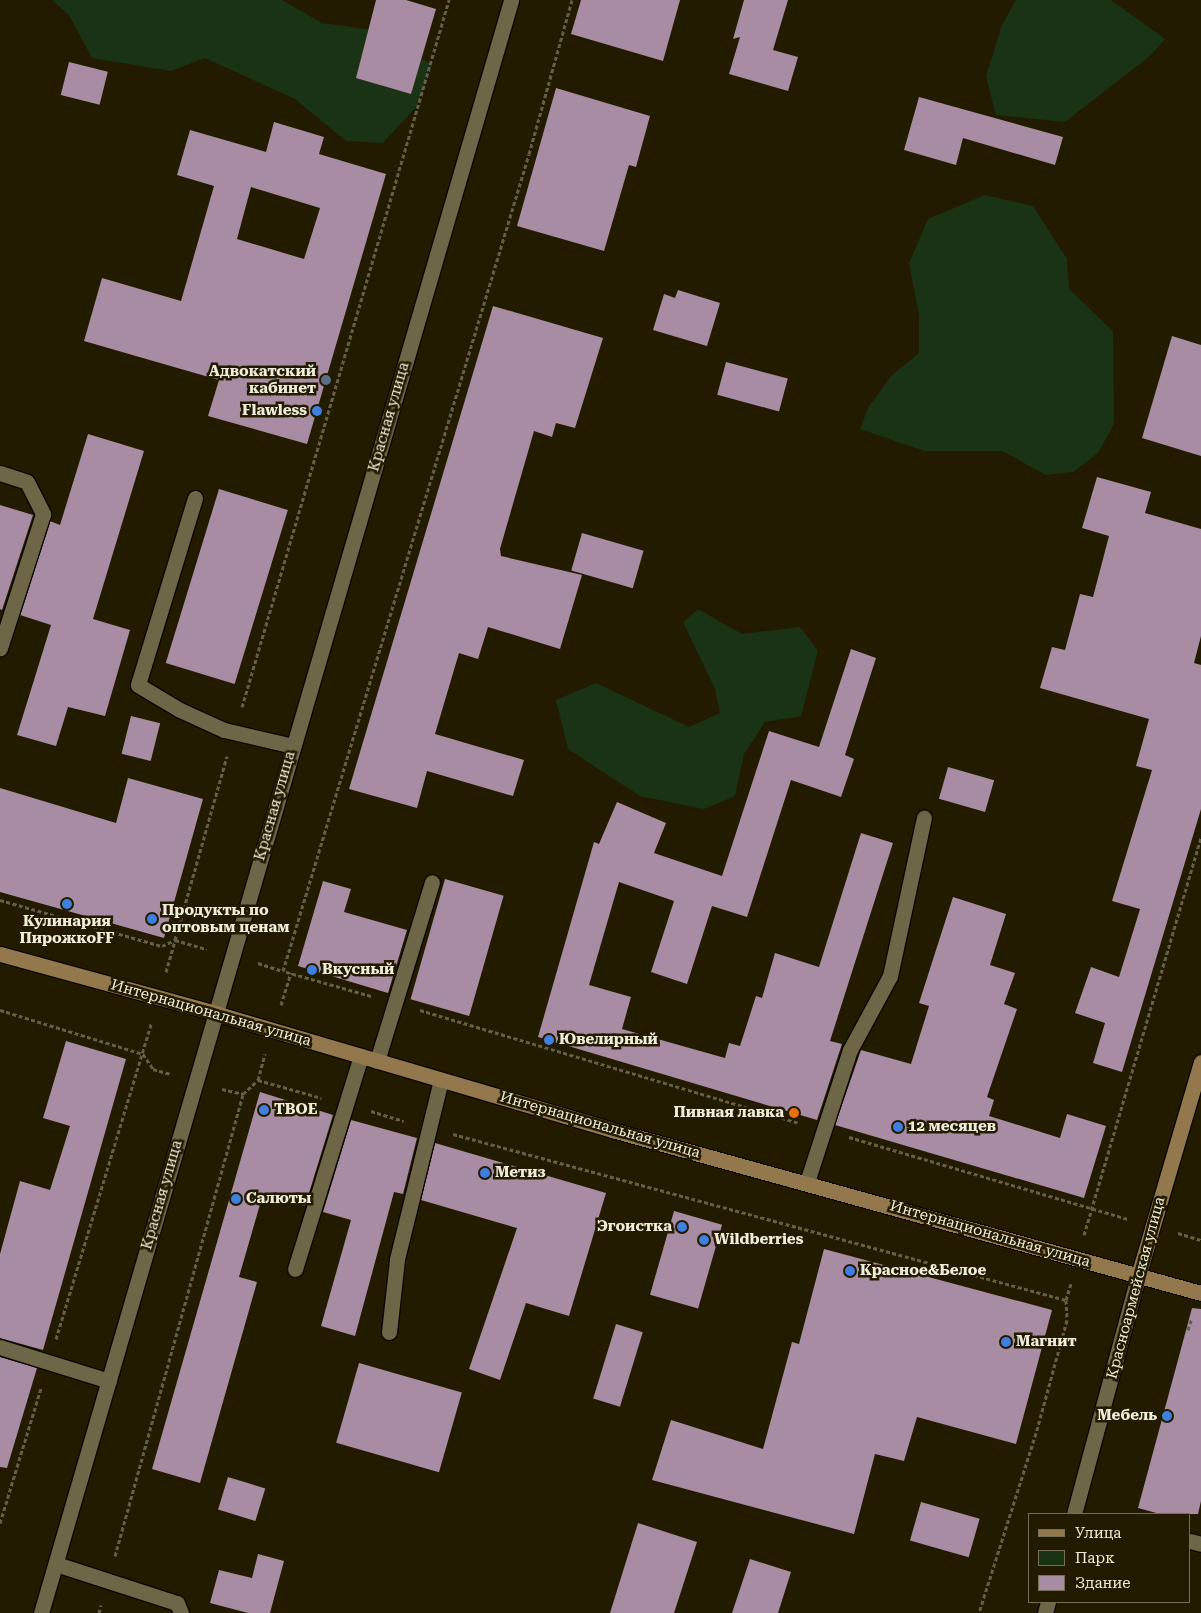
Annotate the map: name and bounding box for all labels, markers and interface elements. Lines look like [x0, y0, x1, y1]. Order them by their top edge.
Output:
street label: Красная улица [365, 360, 413, 474]
place label: Адвокатский кабинет [209, 362, 316, 397]
marker: Адвокатский кабинет [320, 374, 332, 386]
place label: Flawless [242, 402, 307, 420]
marker: Flawless [311, 405, 323, 417]
street label: Красная улица [251, 749, 299, 863]
marker: Кулинария ПирожкоFF [61, 898, 73, 910]
place label: Продукты по оптовым ценам [162, 901, 289, 936]
place label: Кулинария ПирожкоFF [19, 912, 115, 947]
marker: Продукты по оптовым ценам [146, 913, 158, 925]
place label: Вкусный [322, 961, 394, 979]
marker: Вкусный [306, 964, 318, 976]
street label: Интернациональная улица [109, 976, 313, 1050]
place label: Ювелирный [559, 1031, 658, 1049]
marker: Ювелирный [543, 1034, 555, 1046]
street label: Интернациональная улица [498, 1088, 702, 1162]
place label: ТВОЕ [274, 1101, 317, 1119]
marker: ТВОЕ [258, 1104, 270, 1116]
place label: Пивная лавка [674, 1104, 784, 1122]
marker: Пивная лавка [788, 1107, 800, 1119]
place label: 12 месяцев [908, 1118, 996, 1136]
marker: 12 месяцев [892, 1121, 904, 1133]
street label: Красная улица [138, 1138, 186, 1252]
place label: Метиз [495, 1164, 546, 1182]
marker: Метиз [479, 1167, 491, 1179]
place label: Салюты [246, 1190, 311, 1208]
marker: Салюты [230, 1193, 242, 1205]
street label: Красноармейская улица [1103, 1195, 1169, 1381]
street label: Интернациональная улица [888, 1197, 1092, 1271]
place label: Эгоистка [597, 1218, 672, 1236]
marker: Эгоистка [676, 1221, 688, 1233]
place label: Wildberries [714, 1231, 803, 1249]
marker: Wildberries [698, 1234, 710, 1246]
place label: Красное&Белое [860, 1262, 986, 1280]
marker: Красное&Белое [844, 1265, 856, 1277]
place label: Магнит [1016, 1333, 1077, 1351]
marker: Магнит [1000, 1336, 1012, 1348]
place label: Мебель [1097, 1407, 1157, 1425]
marker: Мебель [1161, 1410, 1173, 1422]
legend [1028, 1513, 1191, 1603]
text: Улица [1075, 1524, 1121, 1542]
text: Парк [1075, 1549, 1115, 1567]
text: Здание [1075, 1574, 1131, 1592]

